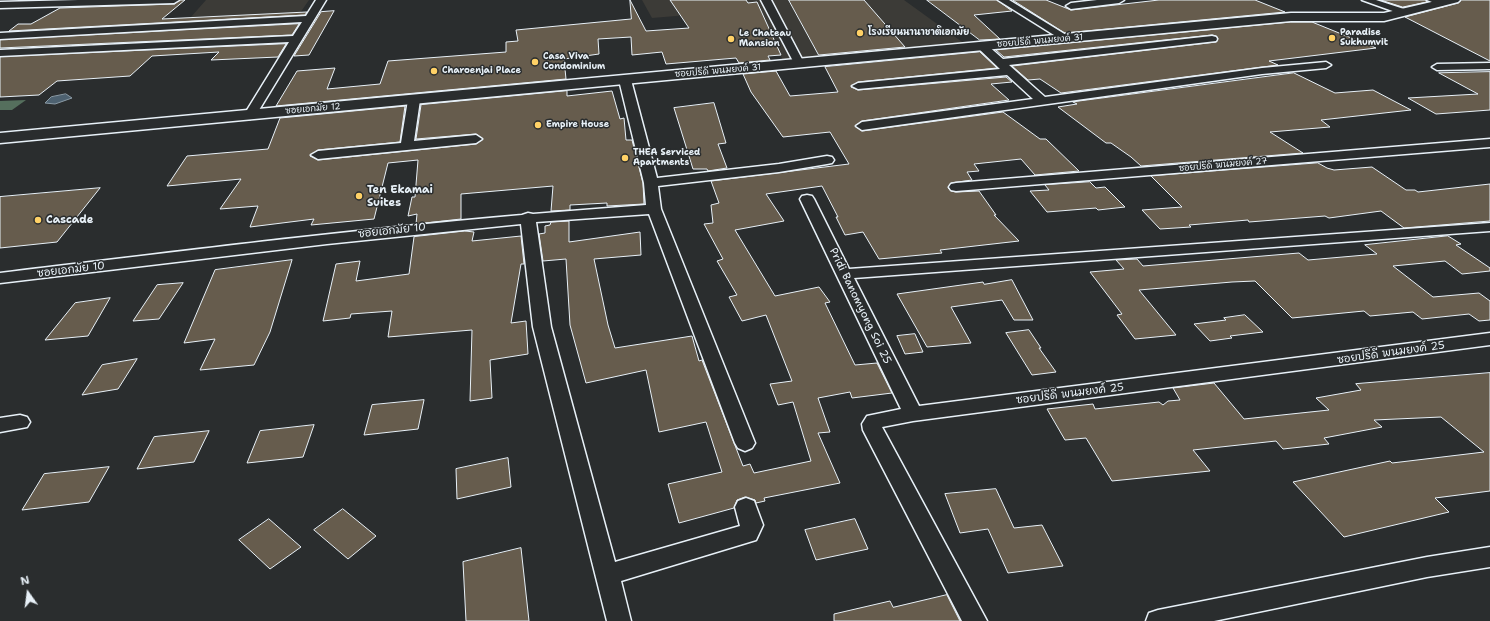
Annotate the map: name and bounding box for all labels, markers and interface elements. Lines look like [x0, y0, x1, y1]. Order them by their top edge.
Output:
marker: โรงเรียนนานาชาติเอกมัย [855, 28, 865, 38]
place label: โรงเรียนนานาชาติเอกมัย [868, 28, 969, 38]
place label: Paradise Sukhumvit [1340, 28, 1388, 49]
place label: Le Chateau Mansion [739, 29, 791, 50]
street label: ซอยปรีดี พนมยงค์ 31 [996, 32, 1084, 50]
marker: Paradise Sukhumvit [1327, 33, 1337, 43]
marker: Le Chateau Mansion [726, 34, 736, 44]
place label: Casa Viva Condominium [543, 52, 605, 73]
marker: Casa Viva Condominium [530, 57, 540, 67]
street label: ซอยปรีดี พนมยงค์ 31 [674, 62, 762, 80]
marker: Charoenjai Place [429, 66, 439, 76]
place label: Charoenjai Place [442, 66, 521, 76]
street label: ซอยเอกมัย 12 [285, 101, 341, 117]
marker: Empire House [533, 120, 543, 130]
place label: Empire House [546, 120, 609, 130]
place label: THEA Serviced Apartments [633, 148, 700, 169]
marker: THEA Serviced Apartments [620, 153, 630, 163]
street label: ซอยปรีดี พนมยงค์ 27 [1178, 156, 1268, 174]
place label: Ten Ekamai Suites [367, 183, 433, 209]
marker: Ten Ekamai Suites [354, 191, 364, 201]
place label: Cascade [46, 213, 93, 227]
marker: Cascade [33, 215, 43, 225]
street label: ซอยเอกมัย 10 [357, 221, 427, 241]
street label: Pridi Banomyong Soi 25 [826, 246, 894, 366]
street label: ซอยเอกมัย 10 [36, 259, 106, 281]
street label: ซอยปรีดี พนมยงค์ 25 [1336, 339, 1446, 367]
street label: ซอยปรีดี พนมยงค์ 25 [1015, 381, 1125, 407]
north arrow [8, 573, 48, 613]
text: N [19, 573, 31, 589]

